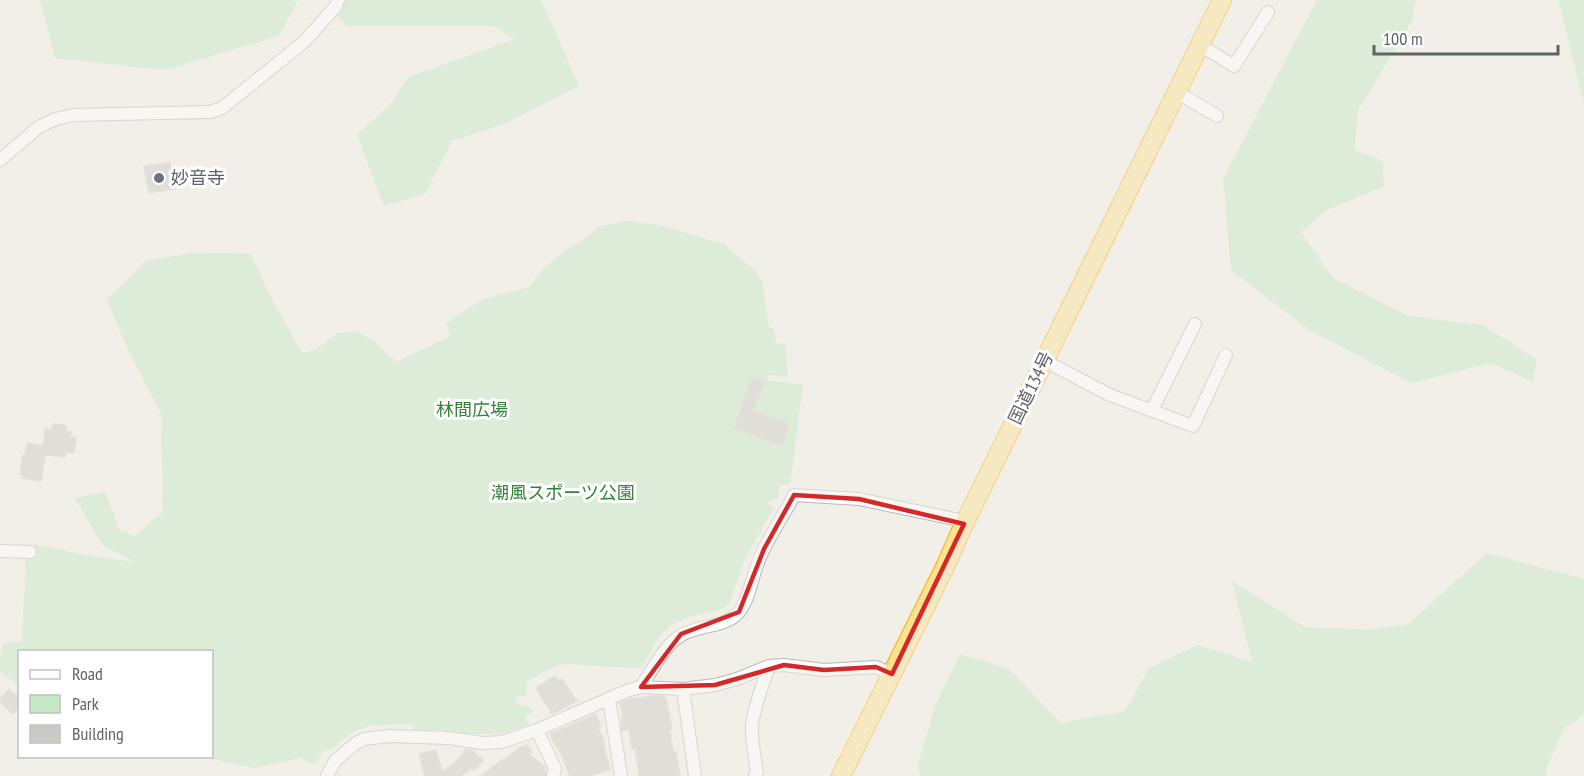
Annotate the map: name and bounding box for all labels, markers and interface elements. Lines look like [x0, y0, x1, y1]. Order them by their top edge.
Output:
scale bar [1374, 18, 1558, 56]
text: 100 m [1383, 27, 1423, 50]
place label: 妙音寺 [171, 166, 225, 189]
marker: 妙音寺 [152, 171, 166, 185]
street label: 国道134号 [1003, 348, 1058, 428]
park label: 林間広場 [436, 398, 508, 421]
park label: 潮風スポーツ公園 [491, 481, 635, 504]
legend [18, 650, 213, 758]
text: Road [72, 662, 103, 685]
text: Park [72, 692, 99, 715]
text: Building [72, 722, 124, 745]

